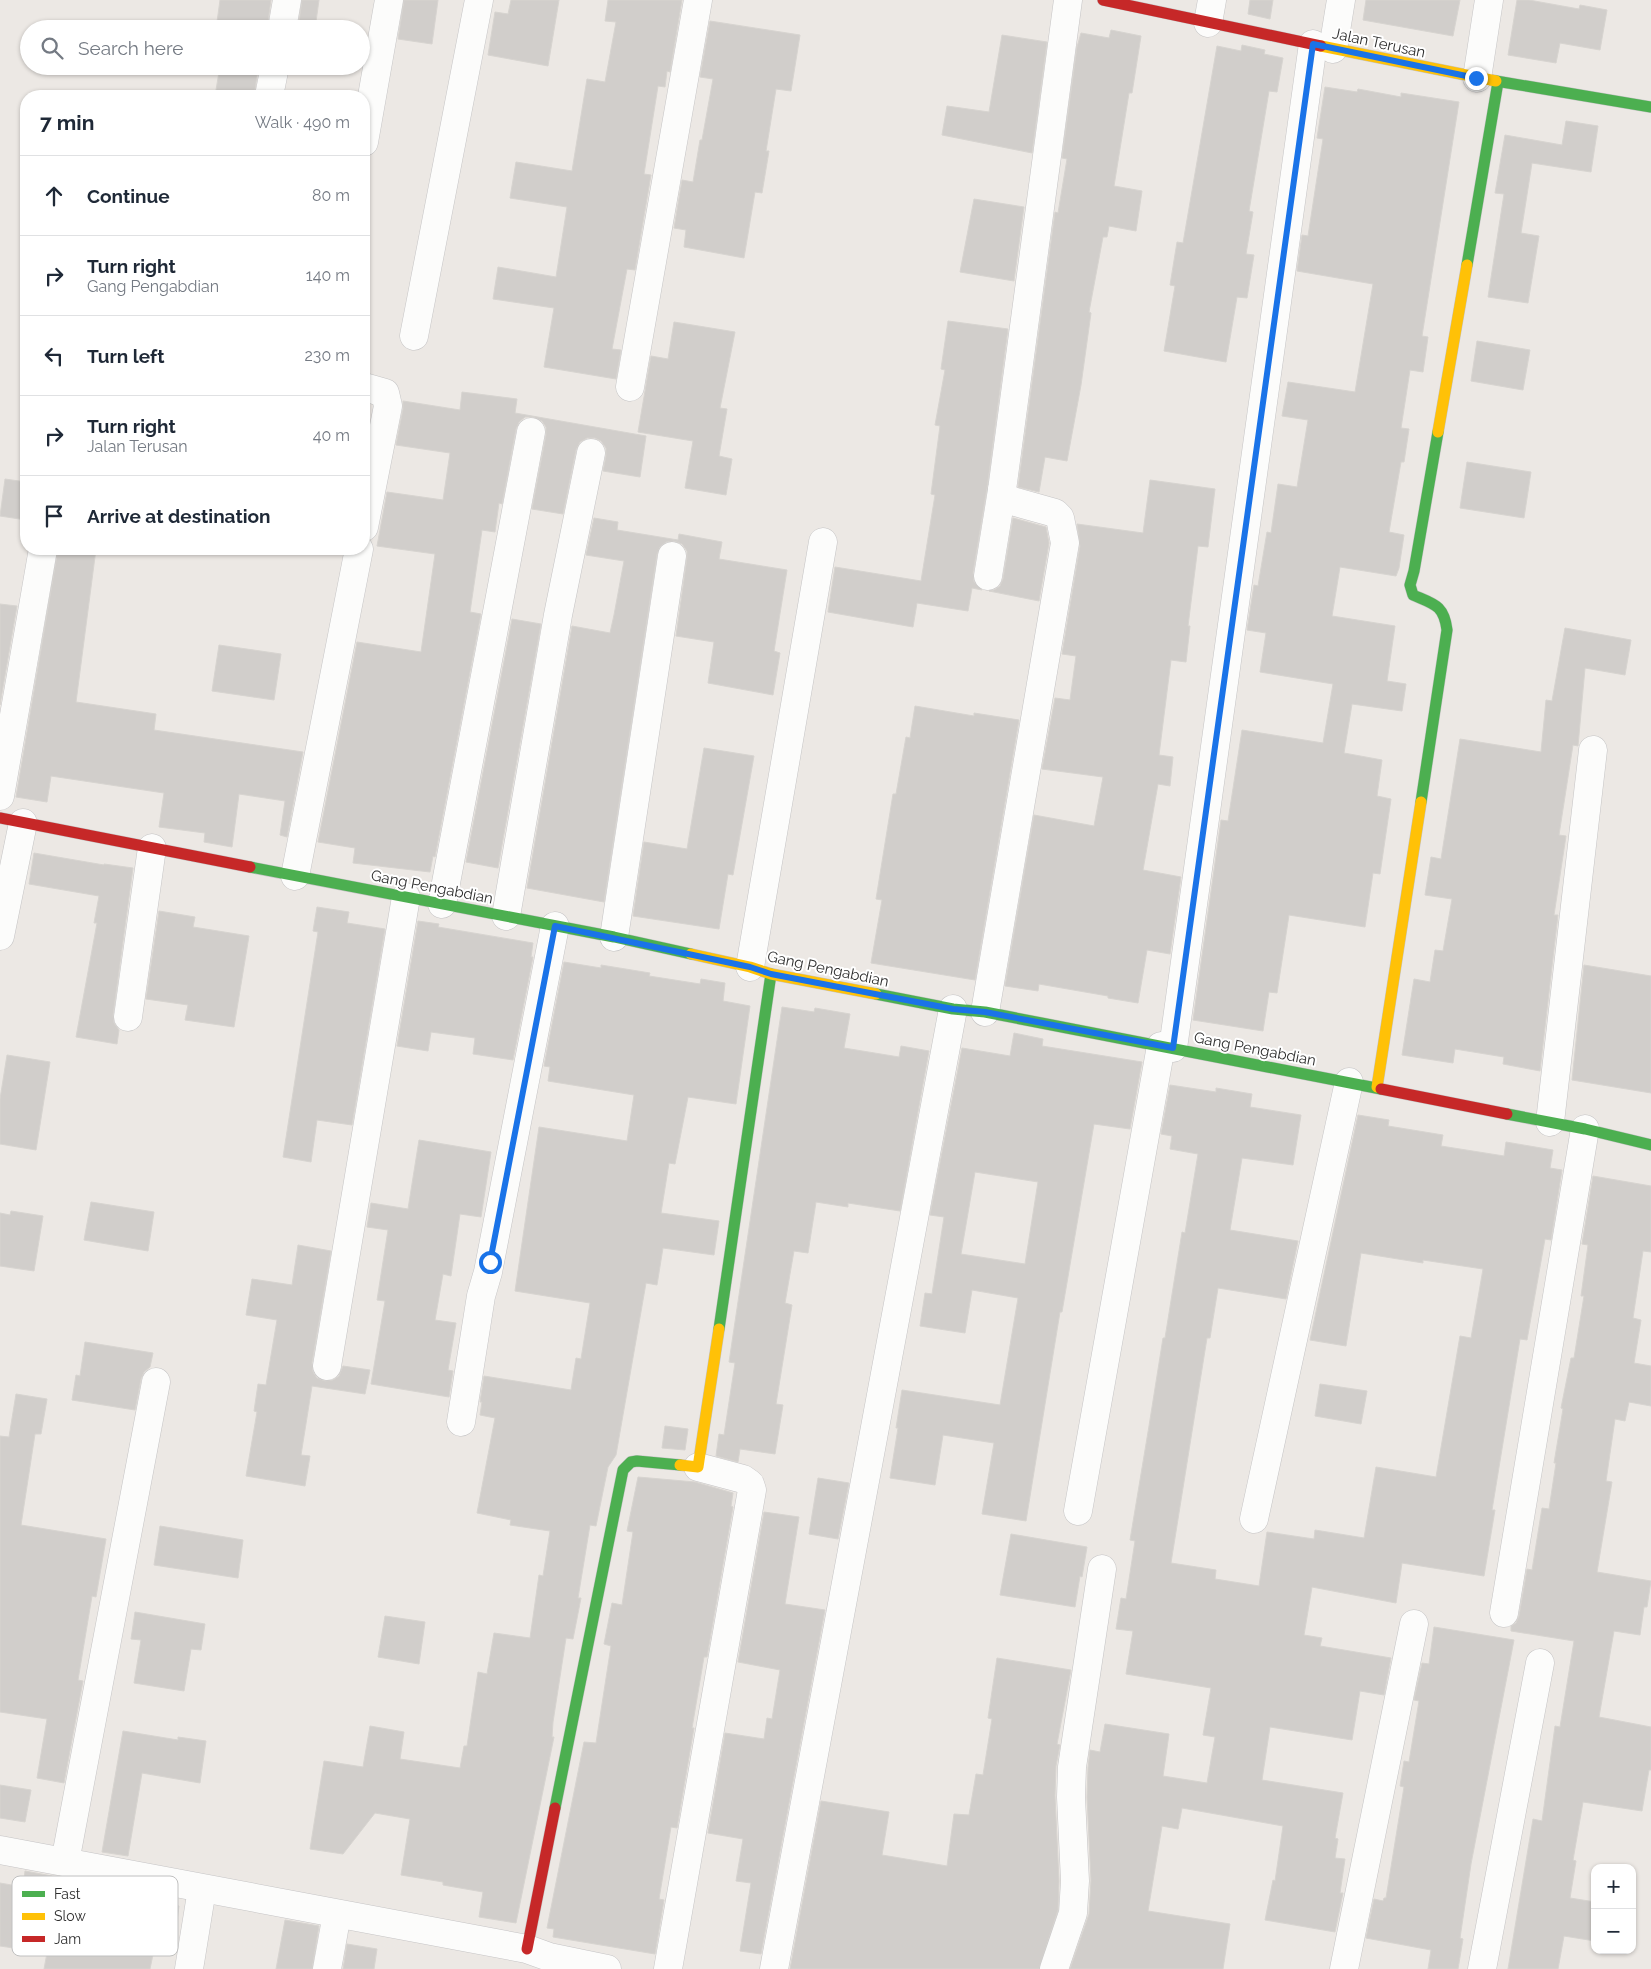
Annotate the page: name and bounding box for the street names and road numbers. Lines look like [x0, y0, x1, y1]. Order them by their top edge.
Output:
street label: Jalan Terusan [1331, 24, 1427, 62]
street label: Gang Pengabdian [370, 866, 494, 908]
street label: Gang Pengabdian [766, 947, 890, 991]
street label: Gang Pengabdian [1193, 1028, 1317, 1070]

